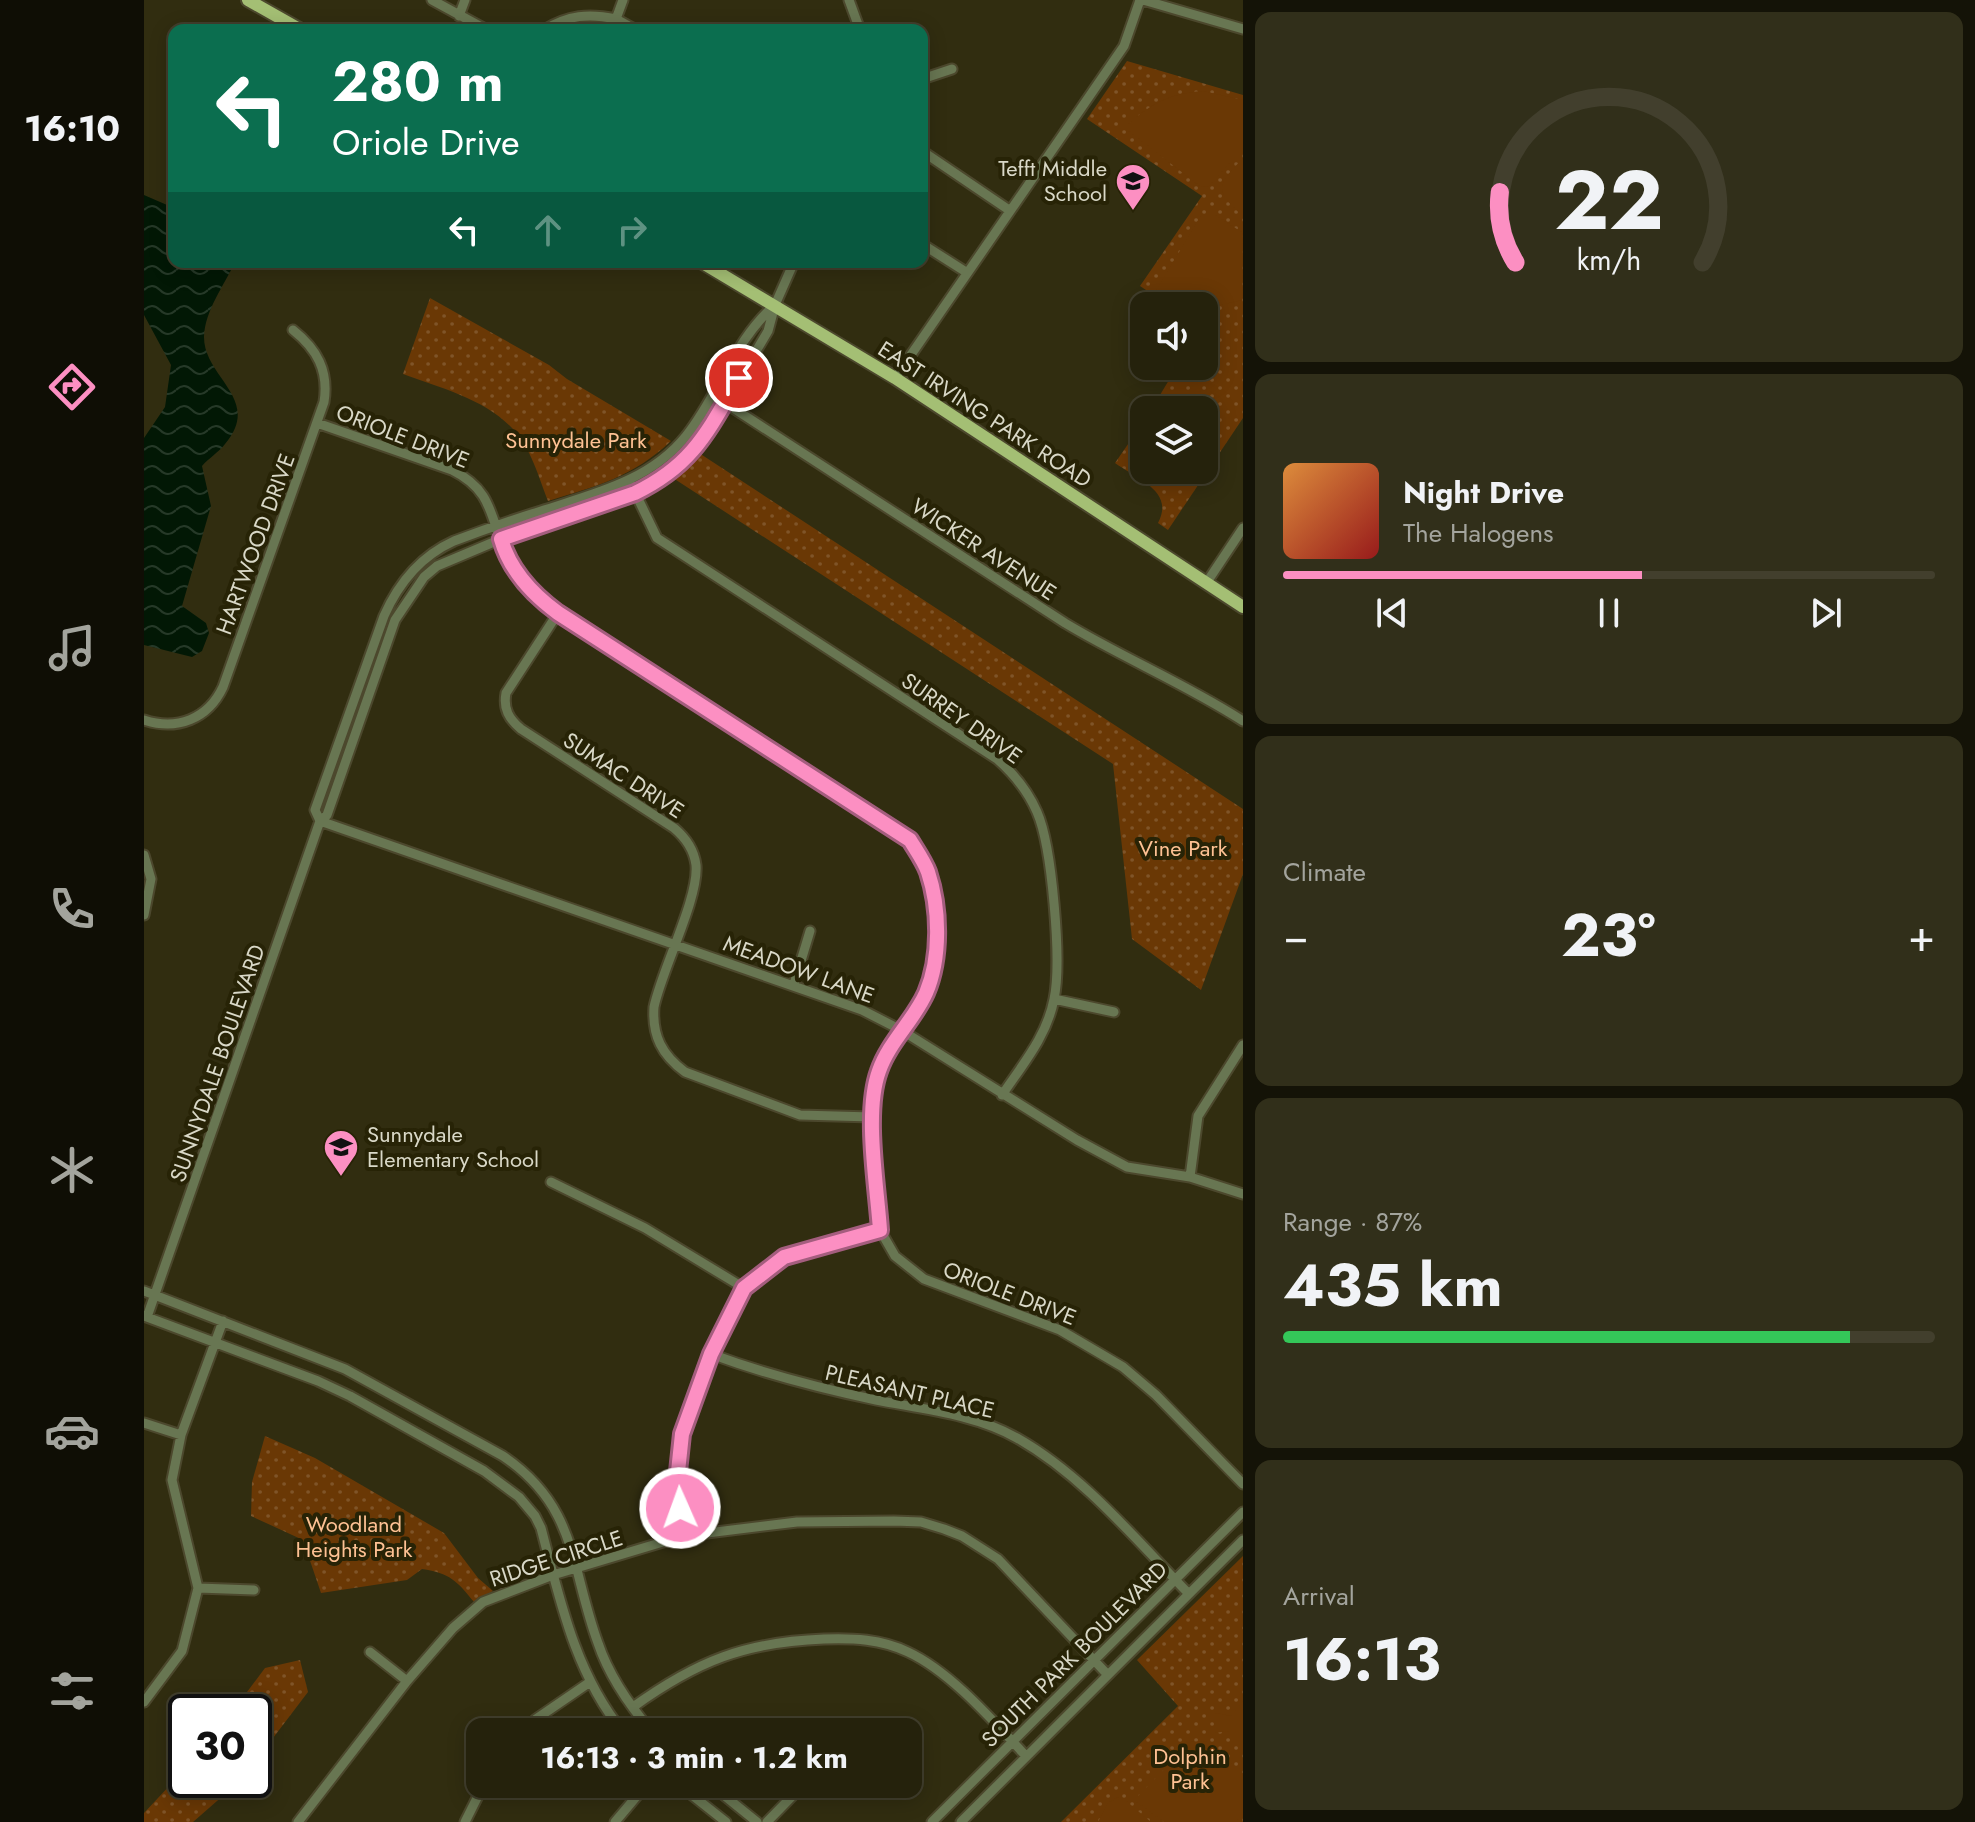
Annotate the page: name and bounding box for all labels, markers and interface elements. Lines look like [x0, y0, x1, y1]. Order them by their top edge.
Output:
text: 280 m [332, 41, 504, 122]
icon: left [200, 56, 304, 160]
text: 16:10 [24, 102, 120, 154]
text: Oriole Drive [332, 116, 519, 168]
text: 22 [1554, 140, 1664, 260]
place label: Tefft Middle School [998, 152, 1107, 209]
school or university icon: Tefft Middle School [1114, 162, 1152, 212]
icon: left [442, 208, 486, 252]
icon: ahead [526, 208, 570, 252]
icon: right [610, 208, 654, 252]
text: km/h [1577, 239, 1641, 281]
map controls [1130, 292, 1218, 484]
button: sound [1130, 292, 1218, 380]
street label: EAST IRVING PARK ROAD [872, 333, 1098, 495]
pin [705, 344, 773, 412]
icon: arrive [717, 356, 761, 400]
icon: directions [44, 359, 100, 415]
street label: ORIOLE DRIVE [332, 396, 474, 476]
button: layers [1130, 396, 1218, 484]
park label: Sunnydale Park [505, 424, 647, 456]
street label: HARTWOOD DRIVE [207, 449, 303, 639]
text: Night Drive [1403, 471, 1564, 514]
street label: WICKER AVENUE [905, 490, 1063, 608]
text: The Halogens [1403, 514, 1554, 552]
icon: previous [1370, 591, 1414, 635]
icon: pause [1587, 591, 1631, 635]
icon: next [1804, 591, 1848, 635]
icon: music [44, 620, 100, 676]
street label: SURREY DRIVE [895, 665, 1029, 771]
street label: SUMAC DRIVE [557, 724, 691, 826]
park label: Vine Park [1139, 832, 1228, 864]
text: Climate [1283, 853, 1366, 891]
icon: phone [44, 881, 100, 937]
text: 23° [1561, 892, 1656, 979]
text: − [1283, 904, 1309, 968]
text: + [1908, 904, 1935, 968]
street label: MEADOW LANE [719, 927, 879, 1011]
street label: SUNNYDALE BOULEVARD [161, 940, 273, 1186]
place label: Sunnydale Elementary School [367, 1118, 539, 1175]
school or university icon: Sunnydale Elementary School [322, 1128, 360, 1178]
icon: climate [44, 1142, 100, 1198]
text: Range · 87% [1283, 1203, 1422, 1241]
text: 435 km [1283, 1242, 1503, 1329]
street label: ORIOLE DRIVE [939, 1253, 1081, 1333]
street label: PLEASANT PLACE [822, 1356, 998, 1426]
icon: car [44, 1403, 100, 1459]
position arrow [638, 1466, 722, 1550]
park label: Woodland Heights Park [296, 1508, 413, 1565]
street label: RIDGE CIRCLE [485, 1521, 627, 1595]
street label: SOUTH PARK BOULEVARD [974, 1554, 1174, 1754]
text: Arrival [1283, 1577, 1355, 1615]
text: 16:13 [1283, 1616, 1441, 1703]
icon: filters [44, 1663, 100, 1719]
speed limit sign: 30 [168, 1694, 272, 1798]
text: 16:13 · 3 min · 1.2 km [540, 1736, 848, 1779]
park label: Dolphin Park [1153, 1740, 1227, 1797]

